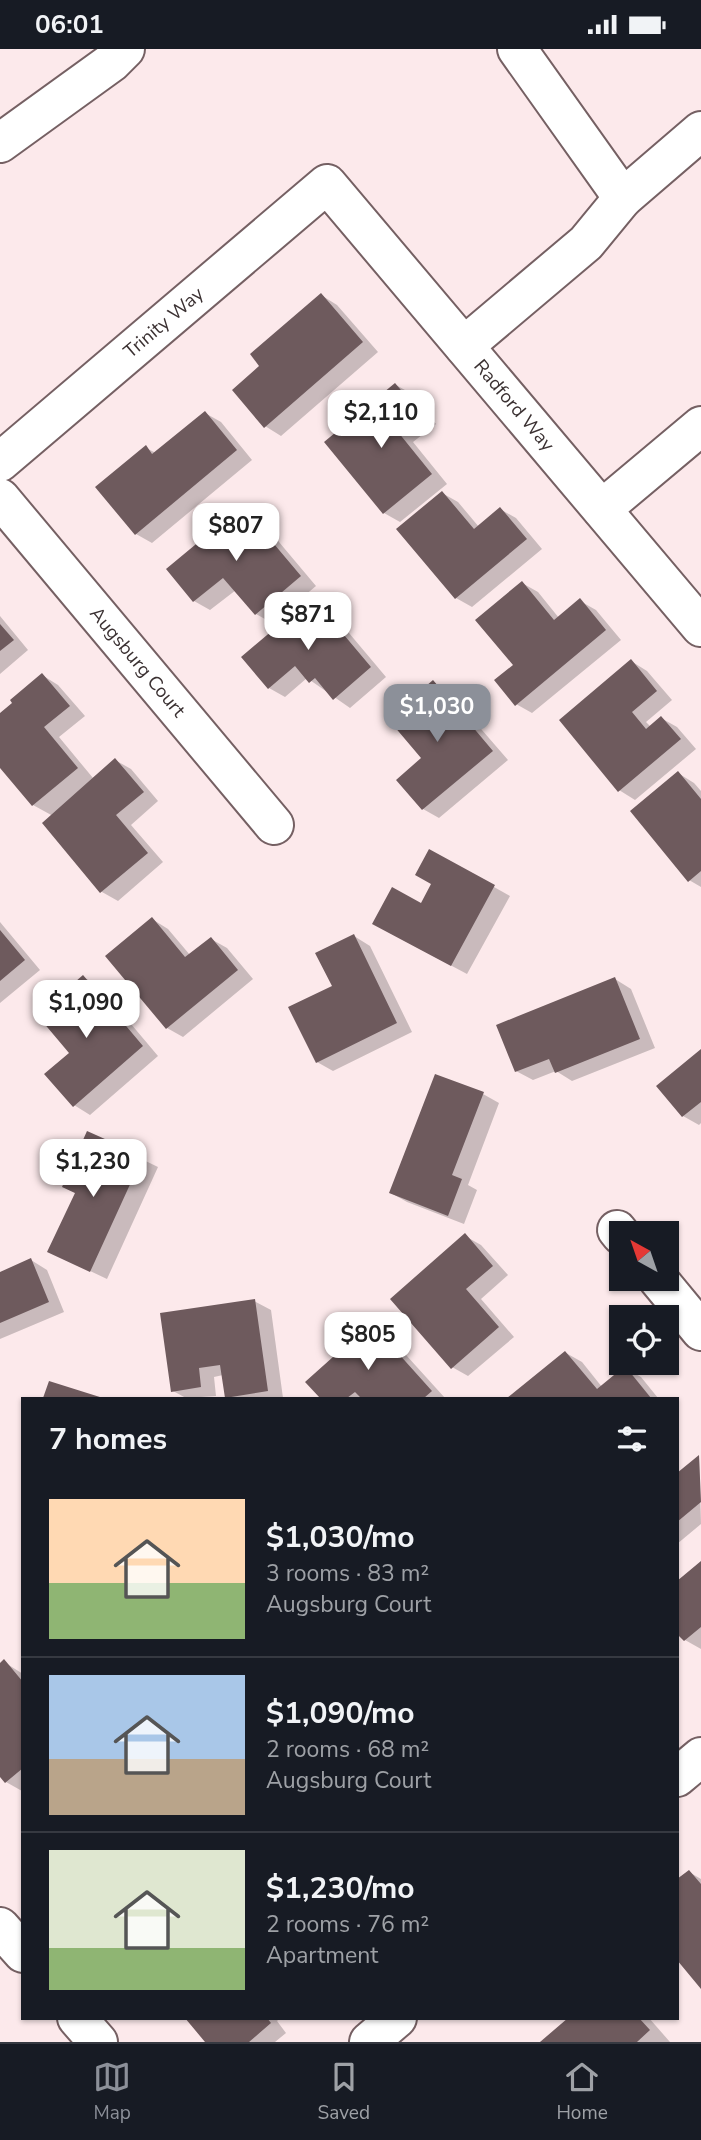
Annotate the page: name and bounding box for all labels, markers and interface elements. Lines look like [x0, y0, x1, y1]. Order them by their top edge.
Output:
text: 06:01 [35, 7, 104, 42]
street label: Trinity Way [118, 281, 210, 364]
street label: Radford Way [468, 354, 560, 457]
pin: $2,110 [324, 391, 438, 450]
text: $2,110 [344, 397, 418, 428]
pin: $807 [195, 503, 277, 563]
text: $807 [208, 510, 264, 541]
pin: $871 [267, 593, 349, 652]
text: $871 [280, 599, 336, 630]
street label: Augsburg Court [84, 601, 192, 723]
pin: $1,030 [380, 685, 494, 744]
text: $1,030 [400, 691, 474, 722]
pin: $1,090 [29, 981, 143, 1040]
text: $1,090 [49, 987, 123, 1018]
pin: $1,230 [36, 1139, 150, 1199]
text: $1,230 [56, 1146, 130, 1177]
north arrow [609, 1221, 679, 1291]
map controls [609, 1221, 679, 1375]
button: locate [609, 1305, 679, 1375]
pin: $805 [327, 1313, 409, 1372]
text: $805 [340, 1319, 396, 1350]
text: 7 homes [49, 1419, 167, 1460]
icon: filters [613, 1420, 651, 1458]
text: $1,030/mo [266, 1517, 415, 1558]
icon: home [105, 1527, 189, 1611]
text: 3 rooms · 83 m² [266, 1558, 429, 1589]
text: Augsburg Court [266, 1589, 431, 1620]
text: $1,090/mo [266, 1693, 415, 1734]
icon: home [105, 1703, 189, 1787]
text: 2 rooms · 68 m² [266, 1734, 429, 1765]
text: Augsburg Court [266, 1765, 431, 1796]
text: $1,230/mo [266, 1868, 415, 1909]
icon: home [105, 1878, 189, 1962]
text: 2 rooms · 76 m² [266, 1909, 429, 1940]
text: Apartment [266, 1940, 378, 1971]
tab: Map [93, 2058, 131, 2126]
tab: Saved [318, 2058, 370, 2126]
tab: Home [556, 2058, 608, 2126]

